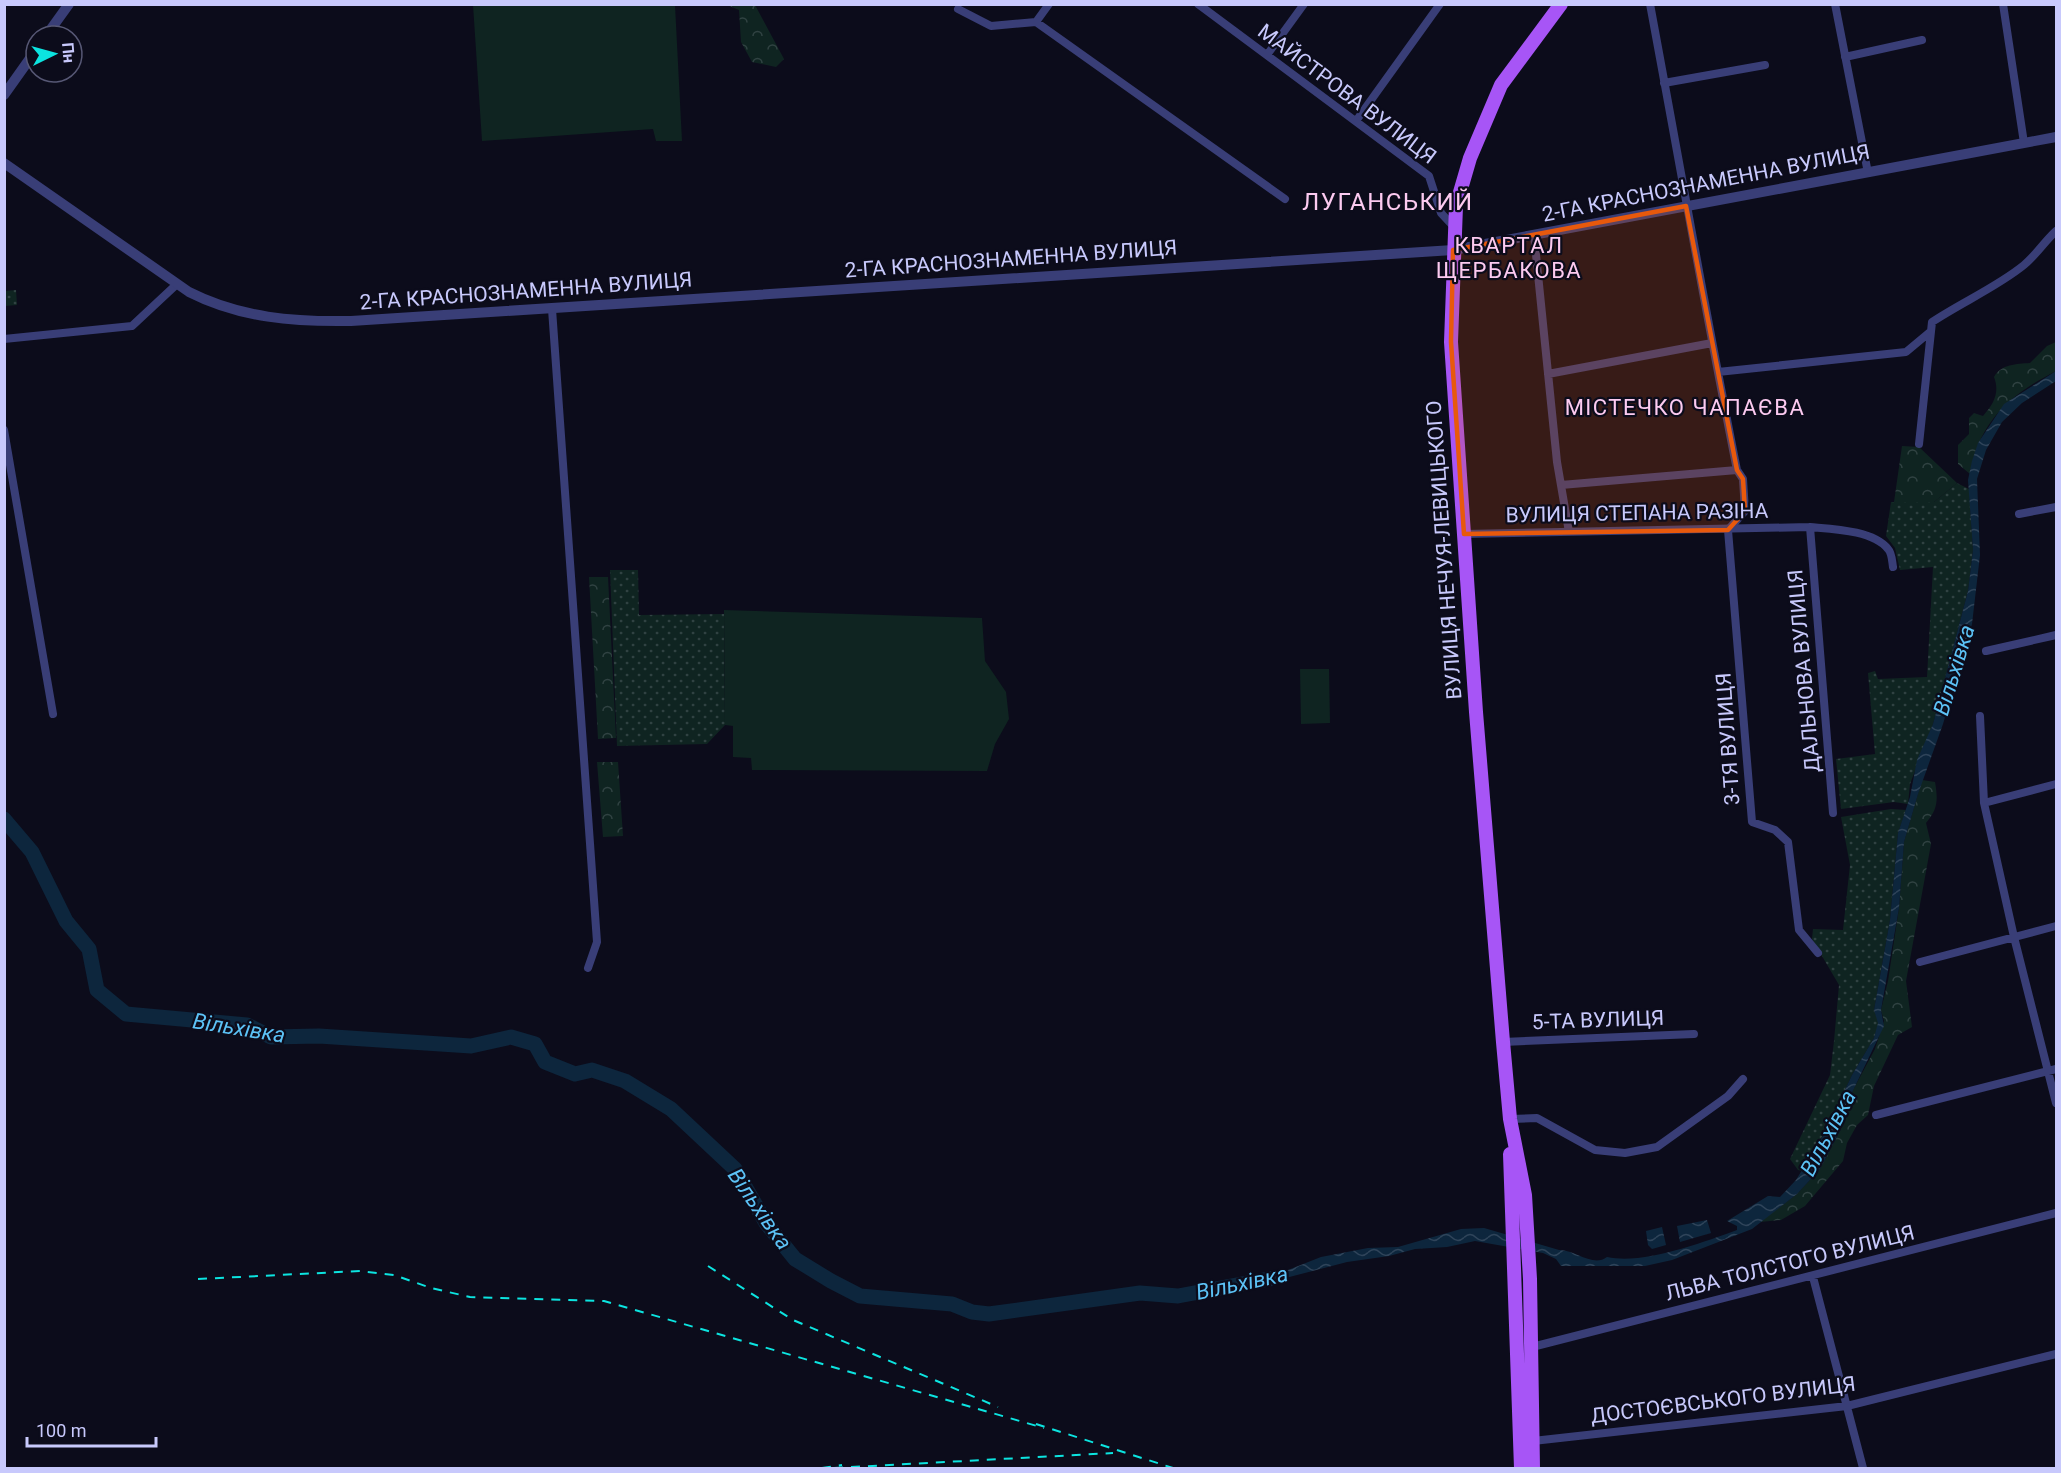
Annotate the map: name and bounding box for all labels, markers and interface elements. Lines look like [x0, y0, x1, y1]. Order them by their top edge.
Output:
street label: МАЙСТРОВА ВУЛИЦЯ [1253, 19, 1441, 169]
north arrow [24, 24, 84, 84]
text: Пн [58, 42, 79, 64]
street label: 2-ГА КРАСНОЗНАМЕННА ВУЛИЦЯ [1540, 139, 1872, 227]
district label: ЛУГАНСЬКИЙ [1302, 188, 1474, 216]
district label: КВАРТАЛ ЩЕРБАКОВА [1436, 233, 1582, 283]
street label: 2-ГА КРАСНОЗНАМЕННА ВУЛИЦЯ [844, 235, 1178, 283]
street label: 2-ГА КРАСНОЗНАМЕННА ВУЛИЦЯ [359, 267, 693, 315]
district label: МІСТЕЧКО ЧАПАЄВА [1565, 395, 1805, 420]
street label: ВУЛИЦЯ НЕЧУЯ-ЛЕВИЦЬКОГО [1422, 400, 1466, 700]
street label: ВУЛИЦЯ СТЕПАНА РАЗІНА [1506, 499, 1769, 527]
street label: ДАЛЬНОВА ВУЛИЦЯ [1783, 569, 1825, 773]
water label: Вільхівка [1928, 622, 1980, 718]
street label: 3-ТЯ ВУЛИЦЯ [1711, 672, 1745, 806]
street label: 5-ТА ВУЛИЦЯ [1531, 1006, 1665, 1034]
water label: Вільхівка [191, 1008, 287, 1048]
water label: Вільхівка [1795, 1086, 1861, 1180]
water label: Вільхівка [723, 1164, 797, 1254]
street label: ЛЬВА ТОЛСТОГО ВУЛИЦЯ [1663, 1220, 1917, 1306]
water label: Вільхівка [1194, 1261, 1290, 1305]
street label: ДОСТОЄВСЬКОГО ВУЛИЦЯ [1589, 1372, 1857, 1428]
scale bar [27, 1410, 156, 1448]
text: 100 m [36, 1420, 87, 1441]

